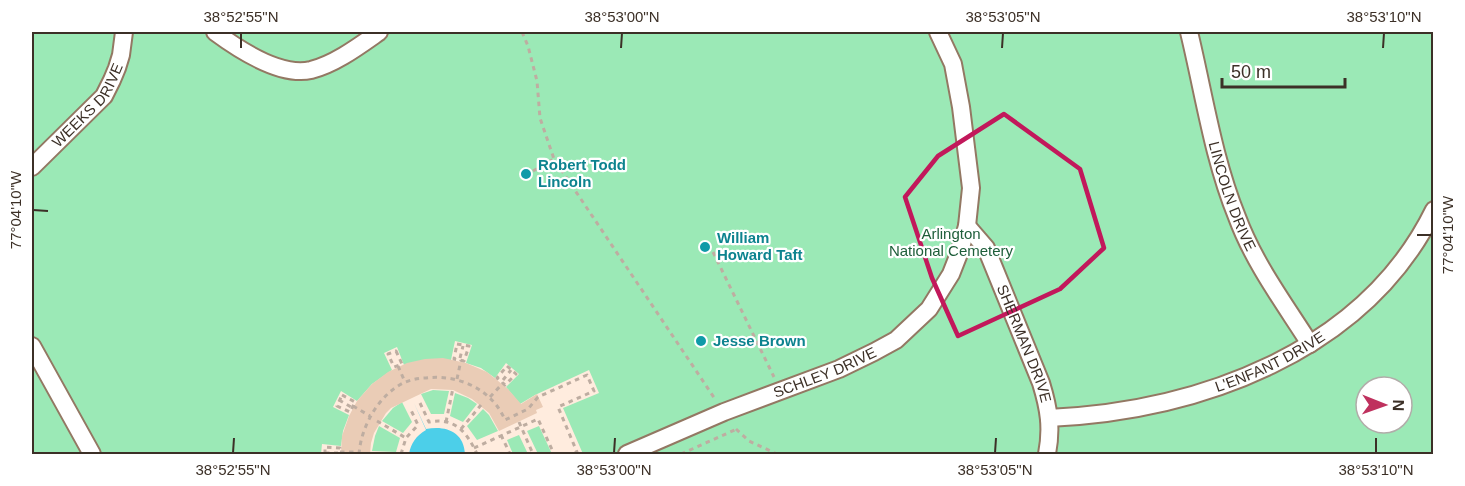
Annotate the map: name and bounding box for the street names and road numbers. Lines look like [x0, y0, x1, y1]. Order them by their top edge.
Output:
street label: WEEKS DRIVE [48, 61, 126, 150]
street label: LINCOLN DRIVE [1206, 140, 1260, 254]
street label: SHERMAN DRIVE [994, 282, 1055, 404]
street label: L'ENFANT DRIVE [1213, 328, 1328, 395]
street label: SCHLEY DRIVE [771, 343, 879, 401]

